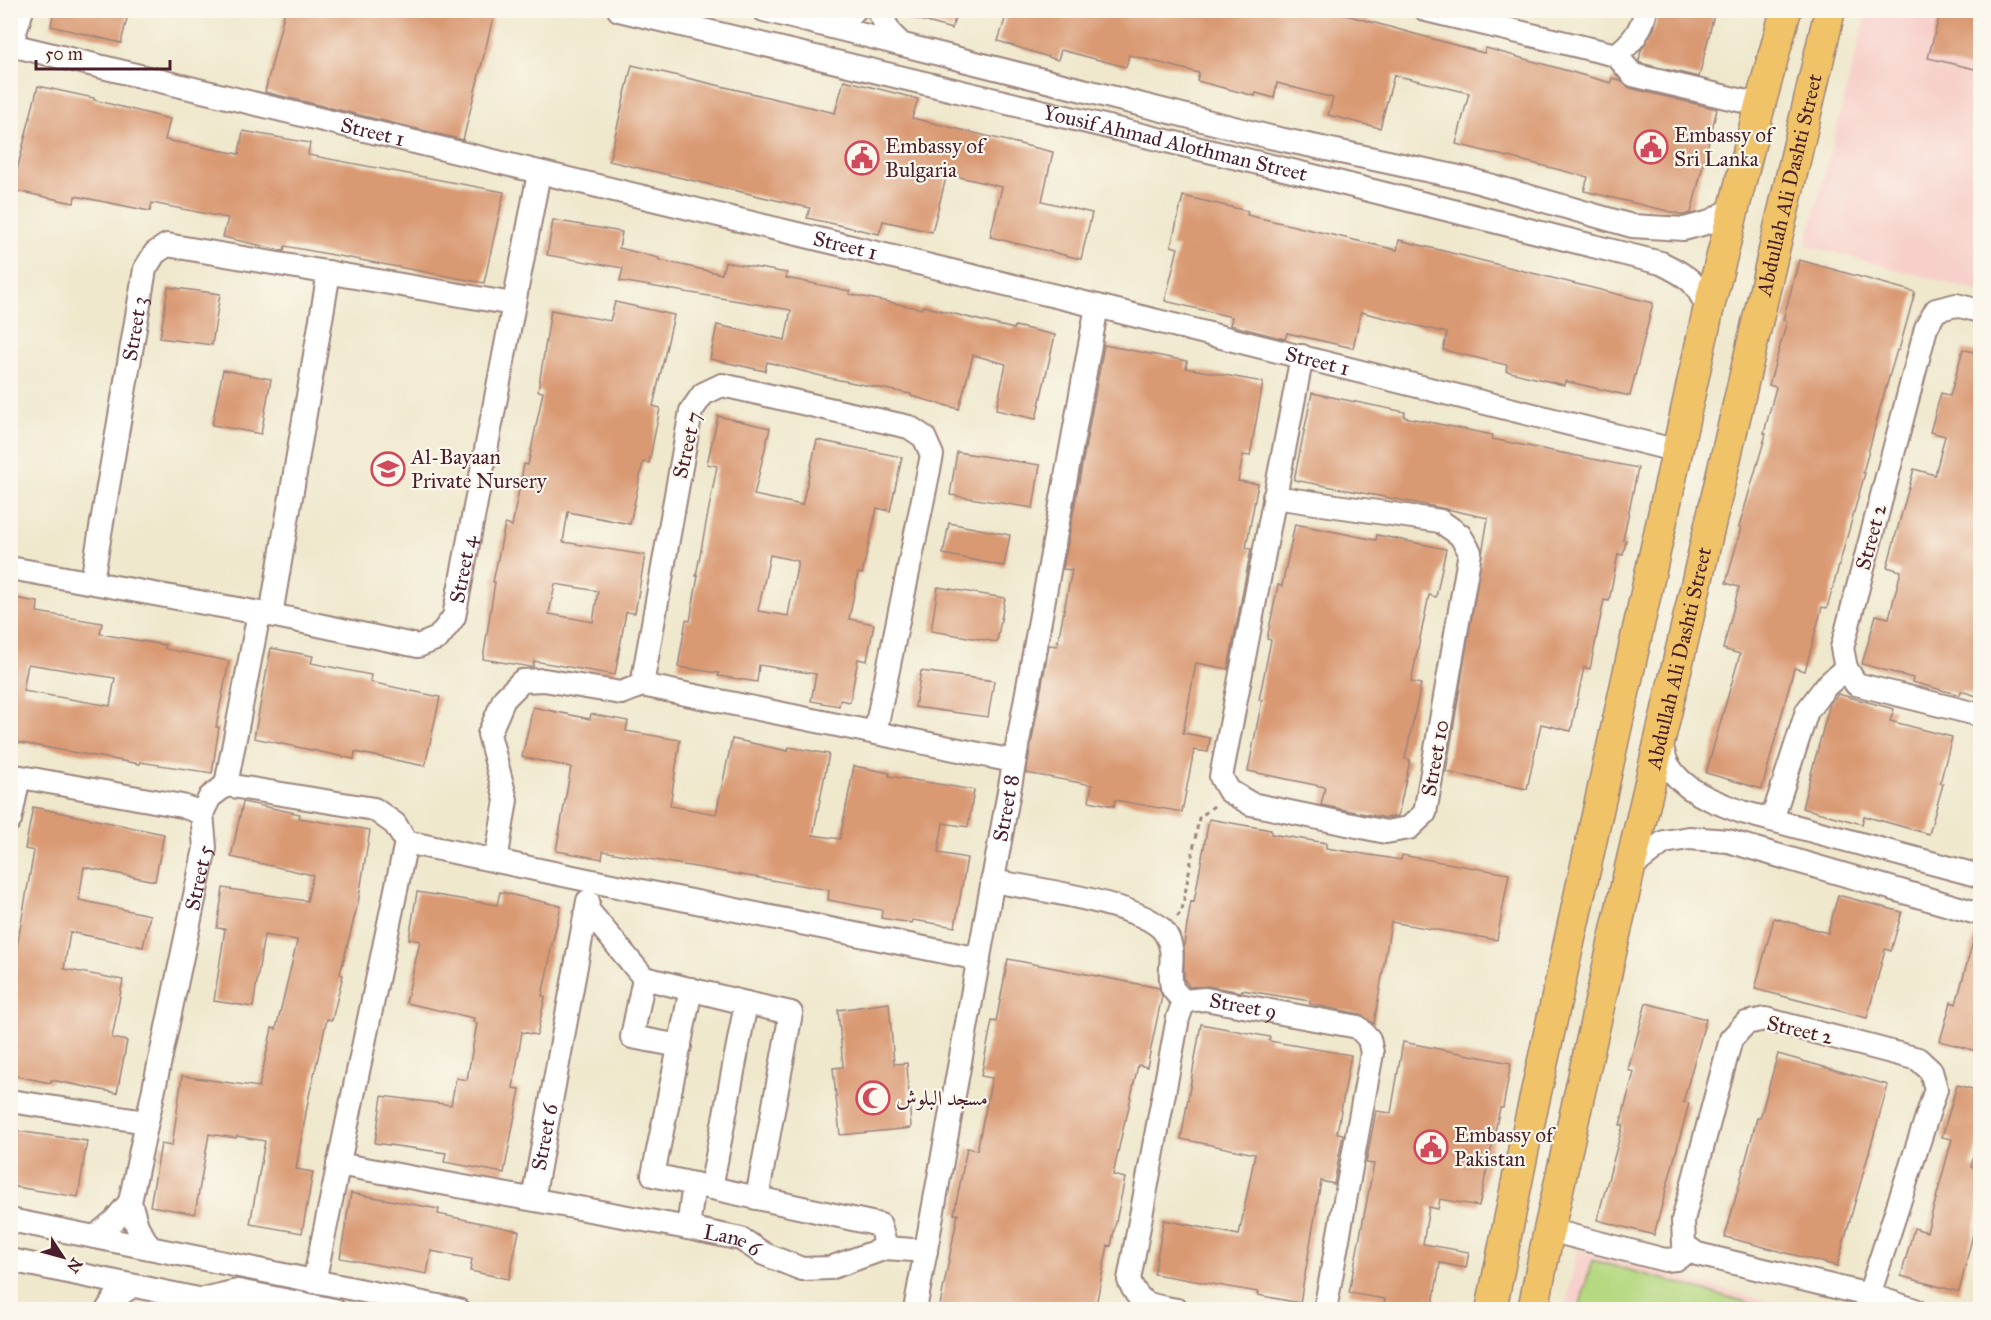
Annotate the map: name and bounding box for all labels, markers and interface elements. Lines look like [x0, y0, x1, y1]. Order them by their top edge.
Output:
scale bar [36, 33, 170, 71]
text: 50 m [45, 43, 83, 65]
street label: Abdullah Ali Dashti Street [1751, 71, 1828, 299]
street label: Yousif Ahmad Alothman Street [1041, 99, 1310, 187]
street label: Street 1 [338, 112, 407, 152]
place label: Embassy of Sri Lanka [1674, 122, 1776, 172]
public building icon: Embassy of Sri Lanka [1633, 129, 1669, 165]
place label: Embassy of Bulgaria [885, 133, 987, 183]
public building icon: Embassy of Bulgaria [844, 140, 880, 176]
street label: Street 1 [811, 225, 880, 266]
street label: Street 3 [117, 294, 153, 363]
street label: Street 1 [1283, 340, 1352, 381]
street label: Street 7 [667, 409, 707, 481]
place label: Al-Bayaan Private Nursery [410, 444, 548, 494]
school or university icon: Al-Bayaan Private Nursery [370, 451, 406, 487]
street label: Street 2 [1850, 501, 1892, 573]
street label: Street 4 [444, 532, 483, 605]
street label: Abdullah Ali Dashti Street [1640, 544, 1718, 773]
street label: Street 10 [1416, 718, 1454, 798]
street label: Street 8 [987, 772, 1025, 844]
street label: Street 5 [179, 842, 218, 913]
street label: Street 9 [1207, 987, 1279, 1025]
street label: Street 2 [1764, 1010, 1836, 1050]
mosque icon: مسجد البلوش [855, 1080, 891, 1116]
place label: مسجد البلوش [896, 1085, 988, 1111]
street label: Street 6 [526, 1100, 564, 1173]
place label: Embassy of Pakistan [1454, 1122, 1556, 1172]
public building icon: Embassy of Pakistan [1413, 1129, 1449, 1165]
street label: Lane 6 [701, 1219, 768, 1263]
north arrow [33, 1227, 93, 1287]
text: N [63, 1254, 86, 1277]

